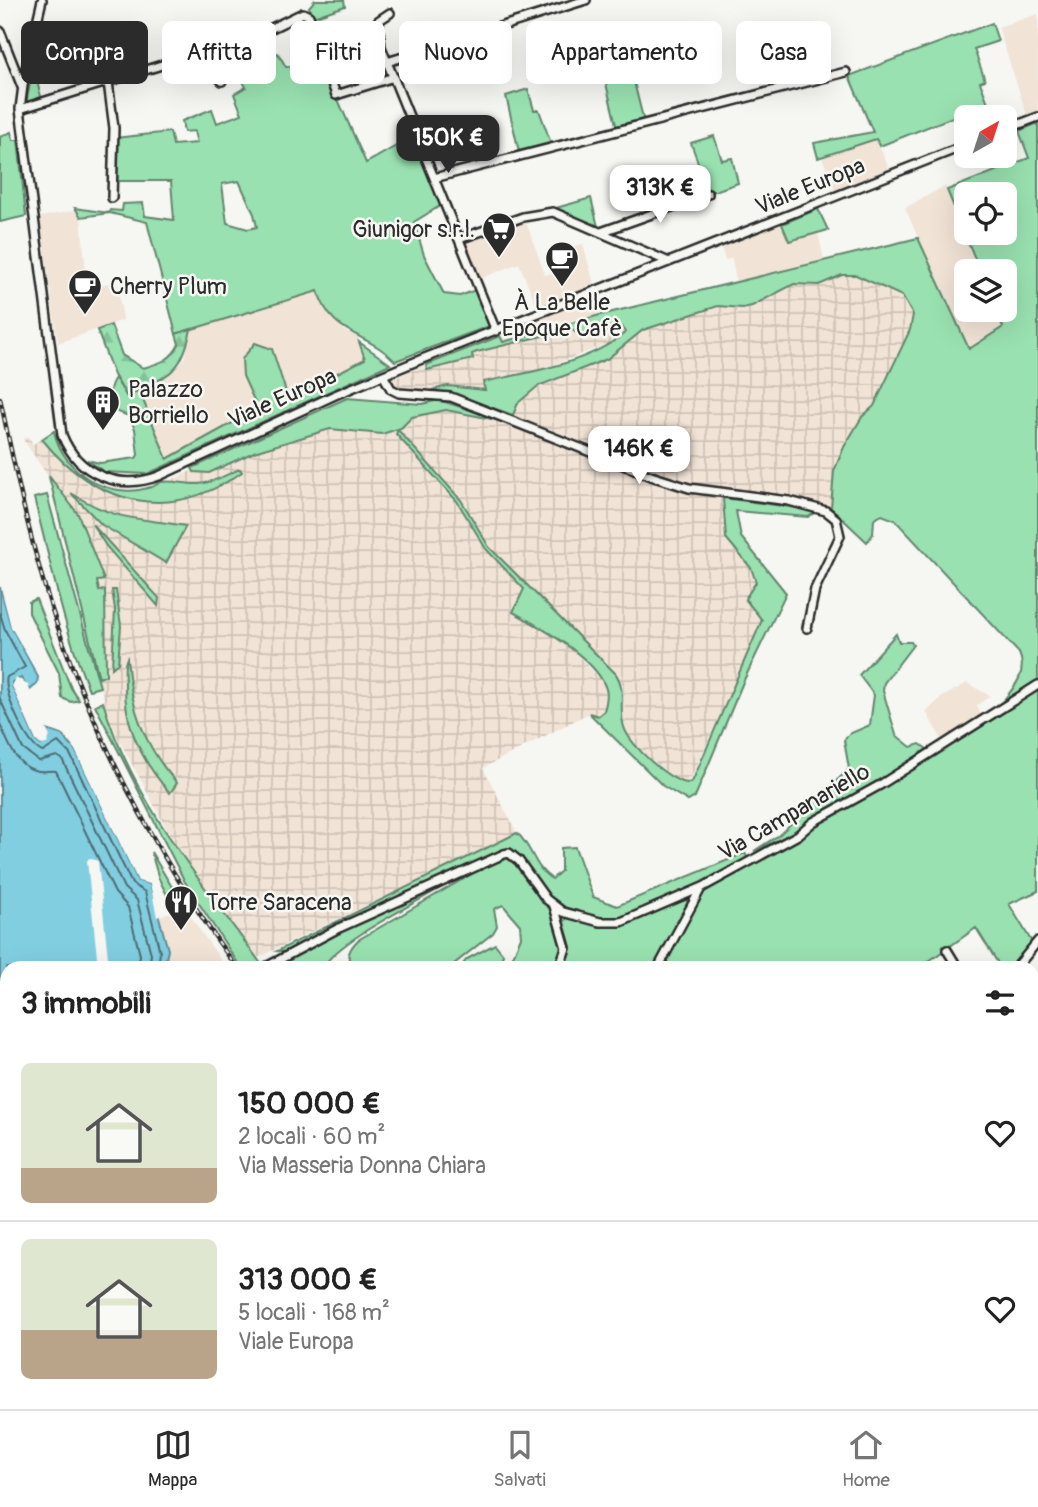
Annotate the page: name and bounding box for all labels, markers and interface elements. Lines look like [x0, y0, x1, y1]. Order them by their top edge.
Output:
chip: Compra [21, 21, 148, 84]
chip: Affitta [162, 21, 276, 84]
chip: Filtri [290, 21, 385, 84]
chip: Nuovo [399, 21, 512, 84]
chip: Appartamento [526, 21, 722, 84]
chip: Casa [736, 21, 831, 84]
north arrow [954, 105, 1017, 168]
map controls [954, 105, 1017, 322]
pin: 150K € [391, 116, 505, 175]
text: 150K € [412, 123, 484, 152]
street label: Viale Europa [751, 151, 869, 221]
pin: 313K € [603, 166, 717, 225]
text: 313K € [626, 173, 694, 202]
button: locate [954, 182, 1017, 245]
supermarket icon: Giunigor s.r.l. [480, 210, 518, 259]
place label: Giunigor s.r.l. [352, 215, 475, 244]
cafe icon: À La Belle Epoque Cafè [543, 239, 581, 288]
button: layers [954, 259, 1017, 322]
cafe icon: Cherry Plum [66, 267, 104, 316]
place label: Cherry Plum [110, 272, 227, 301]
place label: À La Belle Epoque Cafè [502, 288, 622, 343]
street label: Viale Europa [223, 361, 341, 435]
place label: Palazzo Borriello [128, 375, 209, 430]
building icon: Palazzo Borriello [84, 383, 122, 432]
pin: 146K € [582, 426, 696, 486]
text: 146K € [604, 434, 674, 463]
street label: Via Campanariello [713, 757, 875, 867]
restaurant icon: Torre Saracena [162, 883, 200, 932]
place label: Torre Saracena [206, 888, 352, 917]
icon: filters [981, 984, 1019, 1022]
text: 3 immobili [21, 985, 151, 1022]
text: 150 000 € [238, 1085, 381, 1122]
icon: home [77, 1091, 161, 1175]
icon: heart [981, 1114, 1019, 1152]
text: 2 locali · 60 m² [238, 1122, 385, 1151]
text: Via Masseria Donna Chiara [238, 1151, 486, 1180]
text: 313 000 € [238, 1261, 378, 1298]
icon: home [77, 1267, 161, 1351]
icon: heart [981, 1290, 1019, 1328]
text: 5 locali · 168 m² [238, 1298, 390, 1327]
text: Viale Europa [238, 1327, 354, 1356]
tab: Mappa [148, 1426, 197, 1492]
tab: Salvati [494, 1426, 546, 1492]
tab: Home [842, 1426, 890, 1492]

